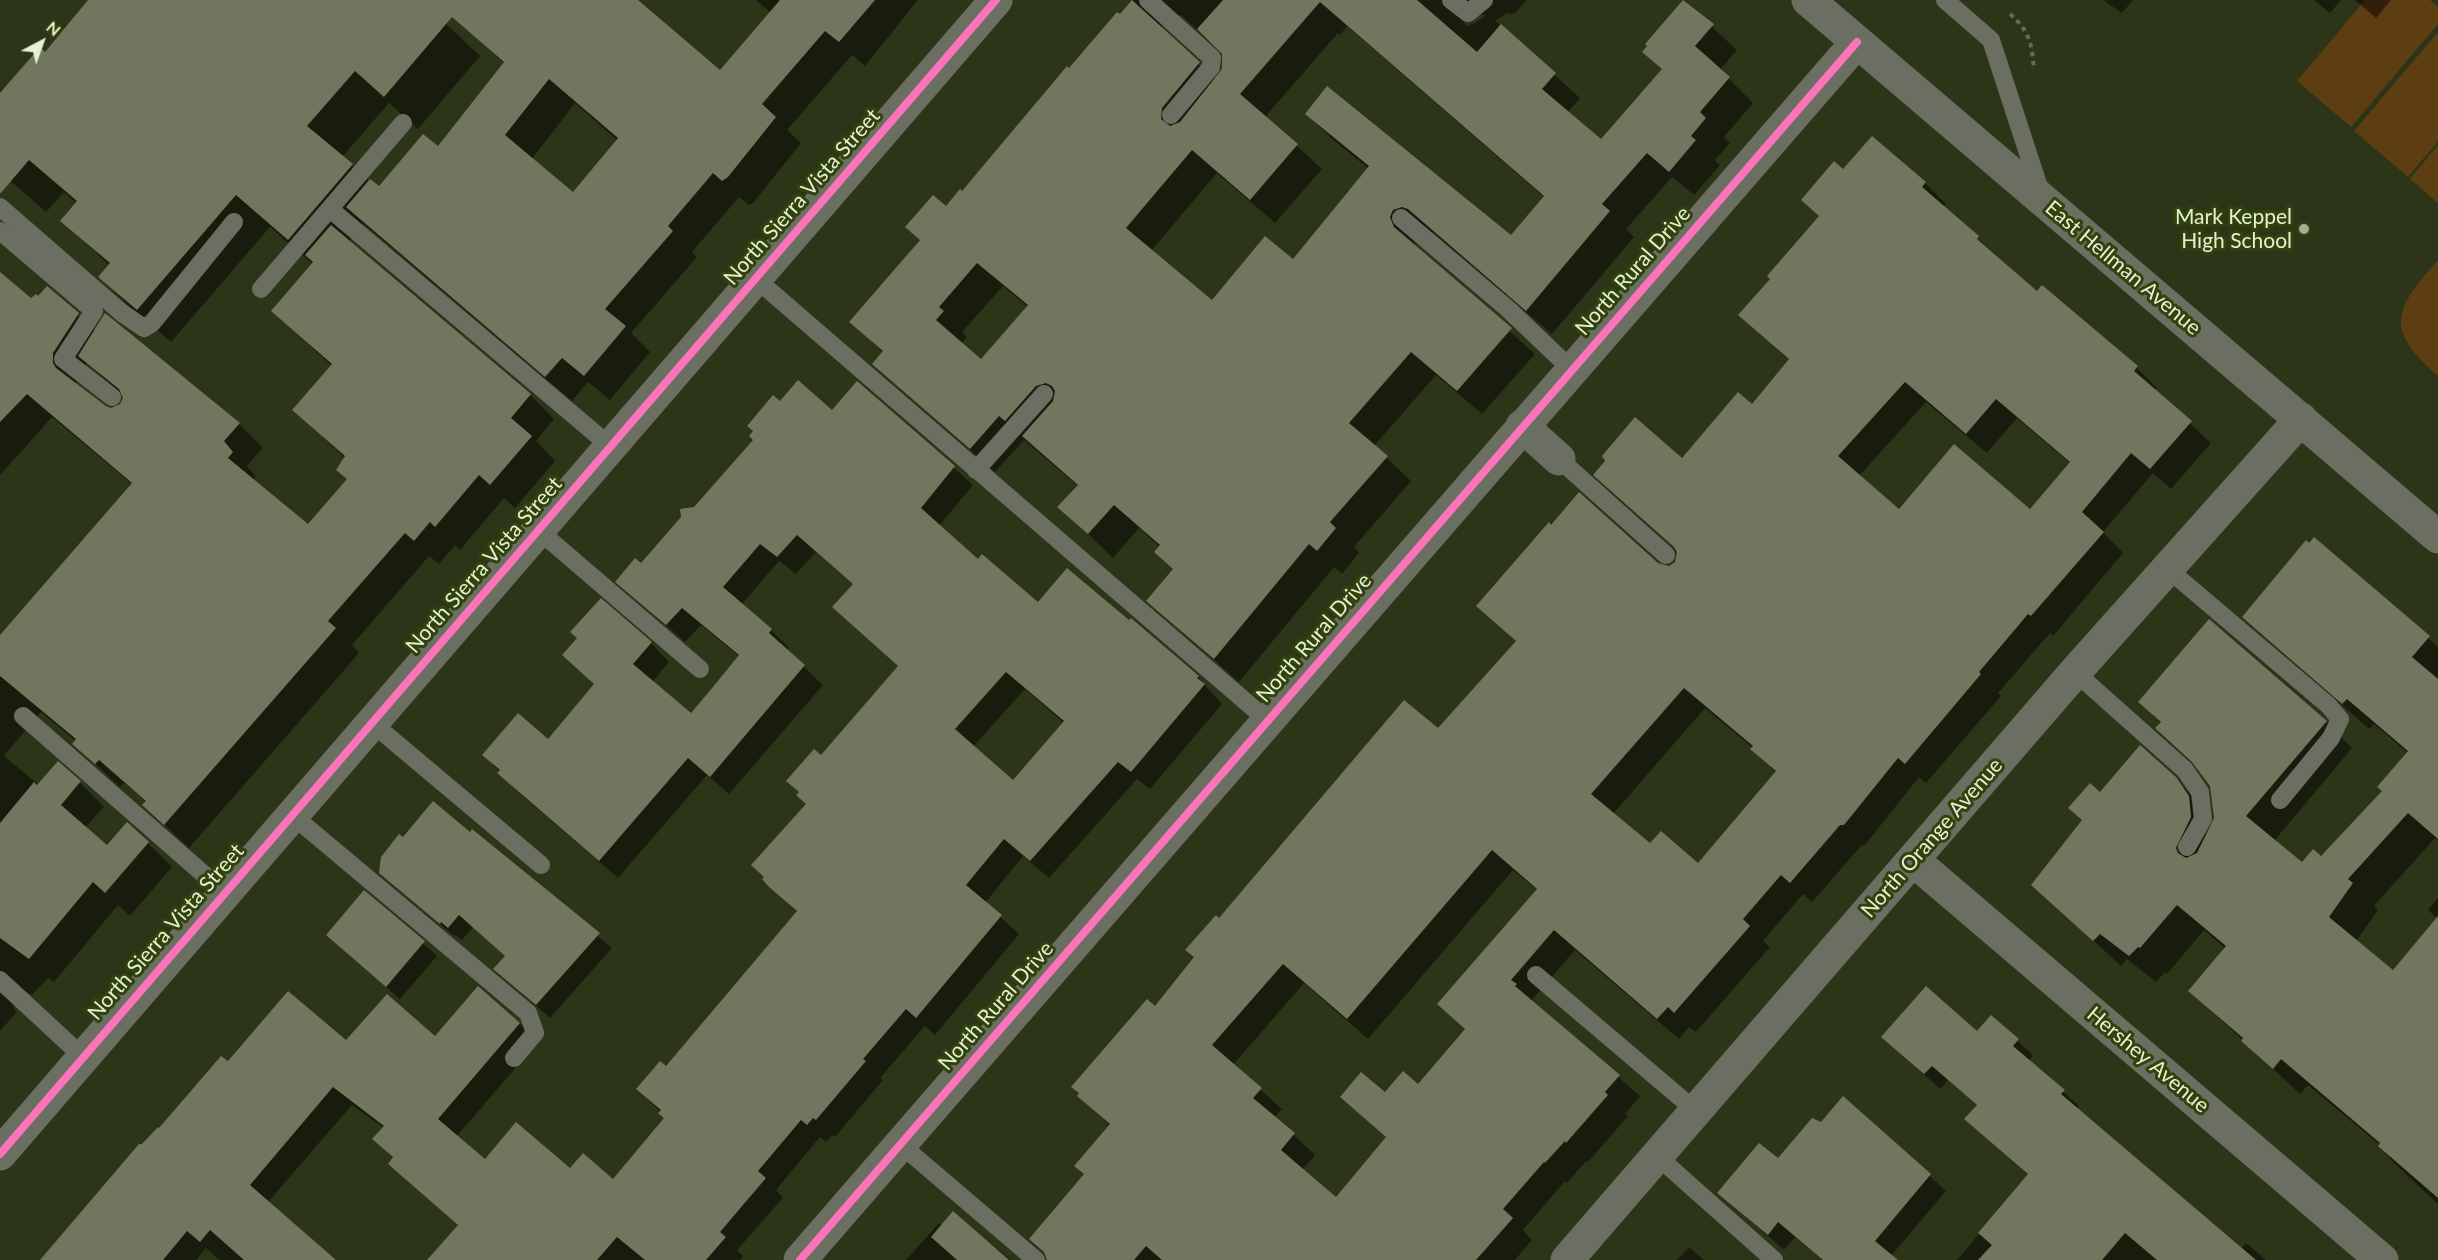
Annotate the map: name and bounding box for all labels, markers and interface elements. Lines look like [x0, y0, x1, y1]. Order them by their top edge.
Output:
north arrow [12, 12, 72, 72]
text: N [43, 17, 65, 39]
street label: North Sierra Vista Street [719, 104, 885, 290]
street label: East Hellman Avenue [2040, 196, 2206, 340]
street label: North Rural Drive [1570, 201, 1696, 341]
place label: Mark Keppel High School [2175, 204, 2292, 254]
marker: Mark Keppel High School [2297, 222, 2311, 236]
street label: North Sierra Vista Street [401, 472, 567, 658]
street label: North Rural Drive [1251, 568, 1377, 708]
street label: North Orange Avenue [1856, 753, 2008, 923]
street label: North Sierra Vista Street [83, 839, 249, 1025]
street label: North Rural Drive [933, 936, 1059, 1076]
street label: Hershey Avenue [2082, 1002, 2214, 1118]

